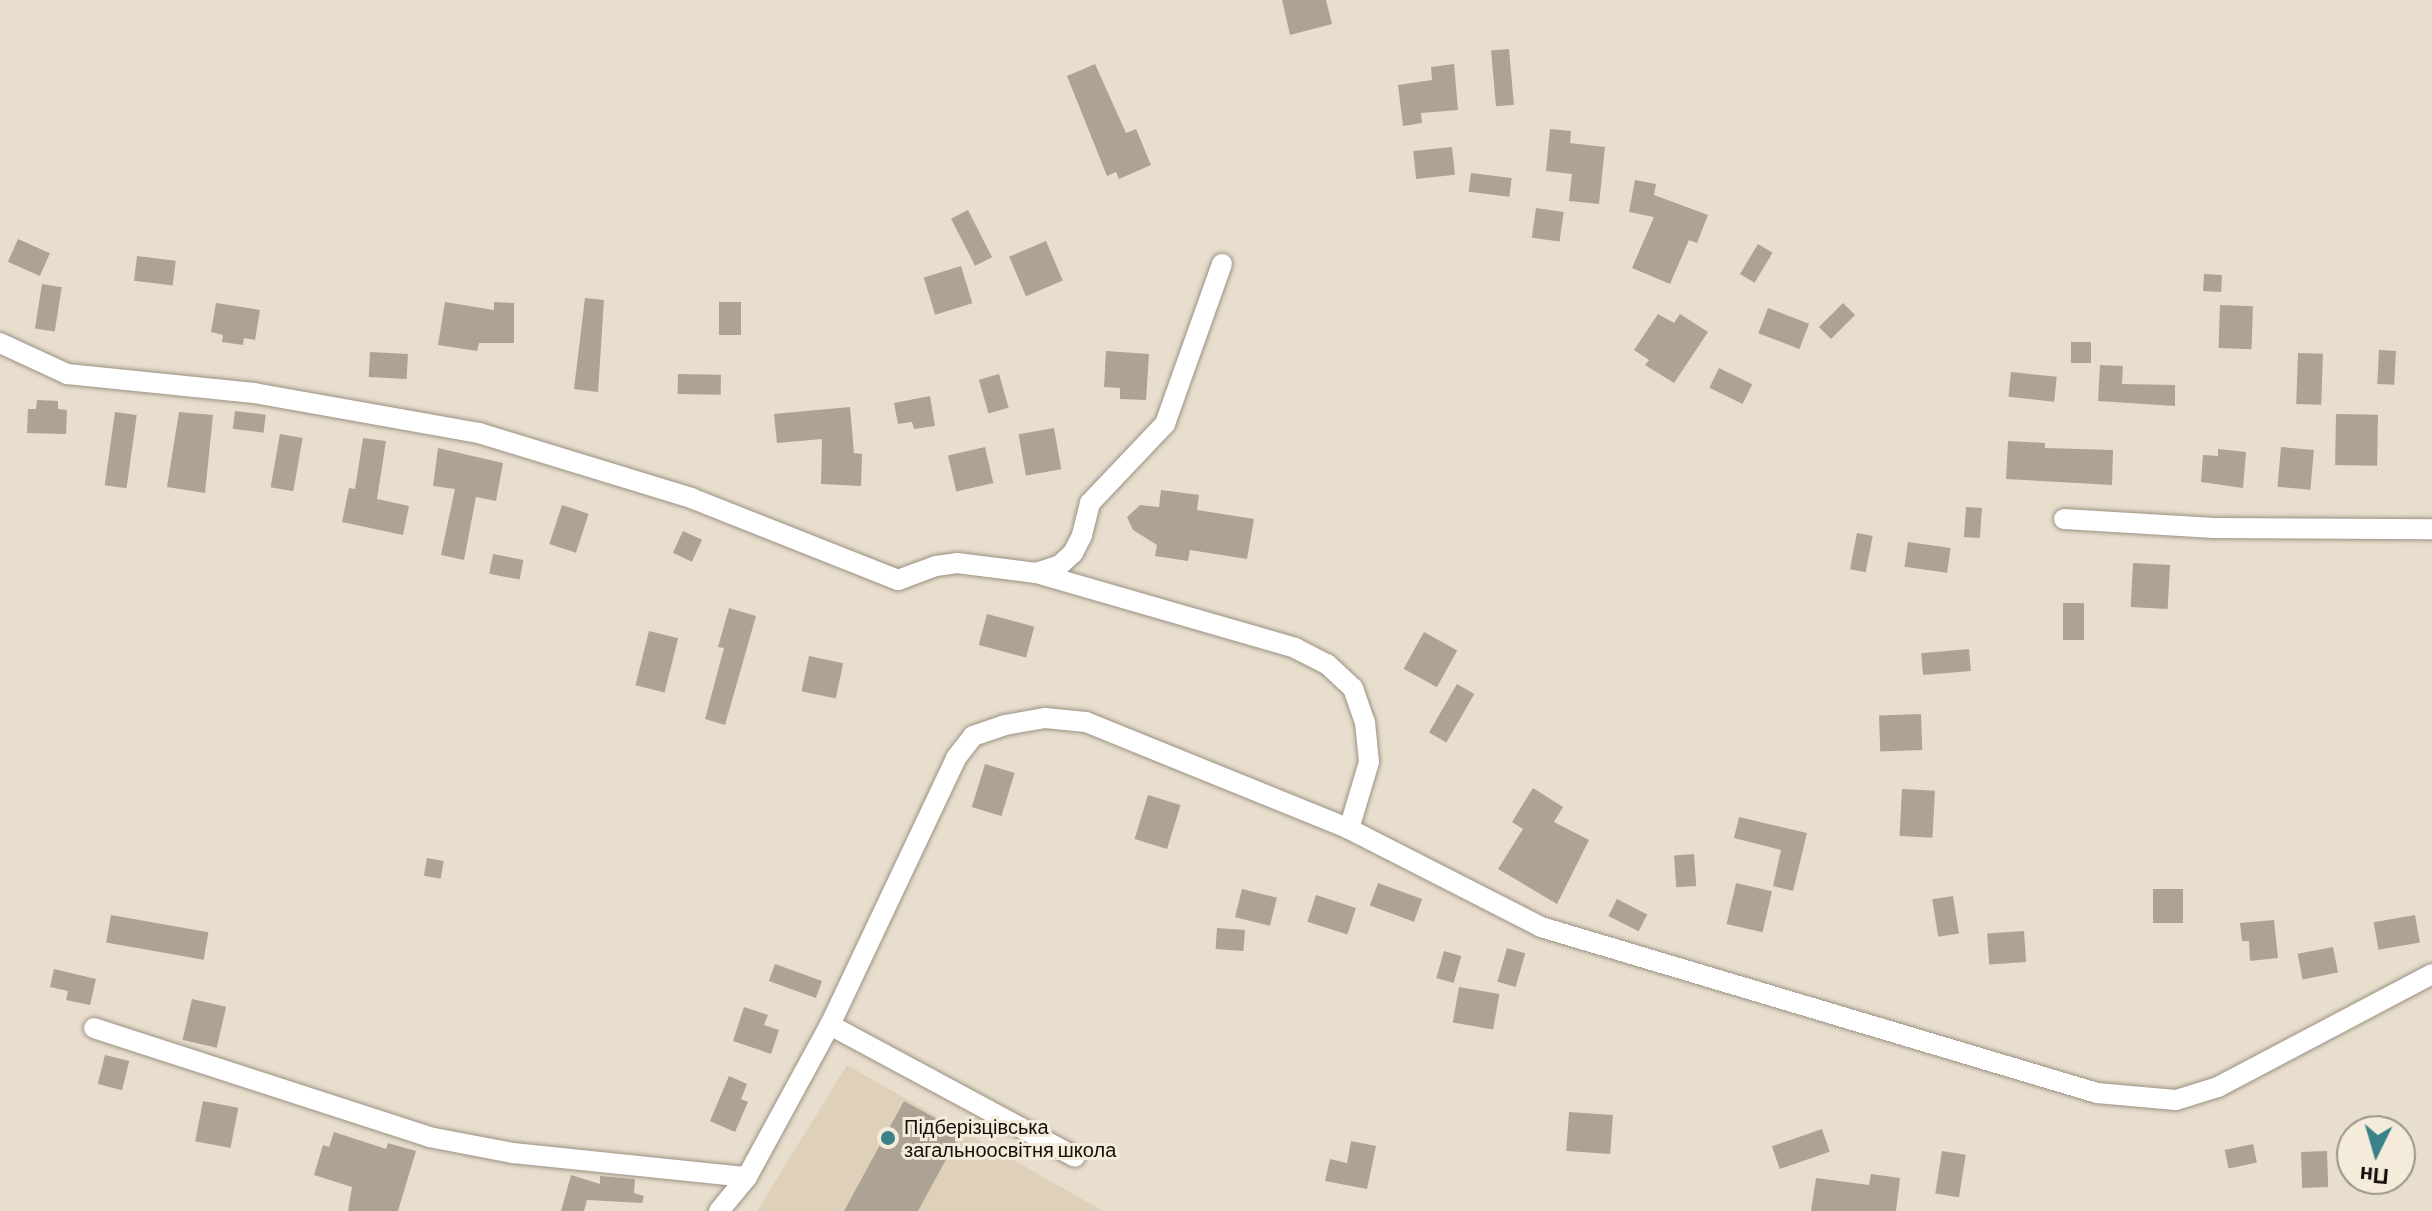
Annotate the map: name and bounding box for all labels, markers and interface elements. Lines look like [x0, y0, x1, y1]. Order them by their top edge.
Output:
place label: Підберізцівська загальноосвітня школа [904, 1114, 1116, 1161]
north arrow [2336, 1115, 2416, 1195]
marker: Підберізцівська загальноосвітня школа [879, 1129, 897, 1147]
text: Пн [2358, 1163, 2390, 1191]

